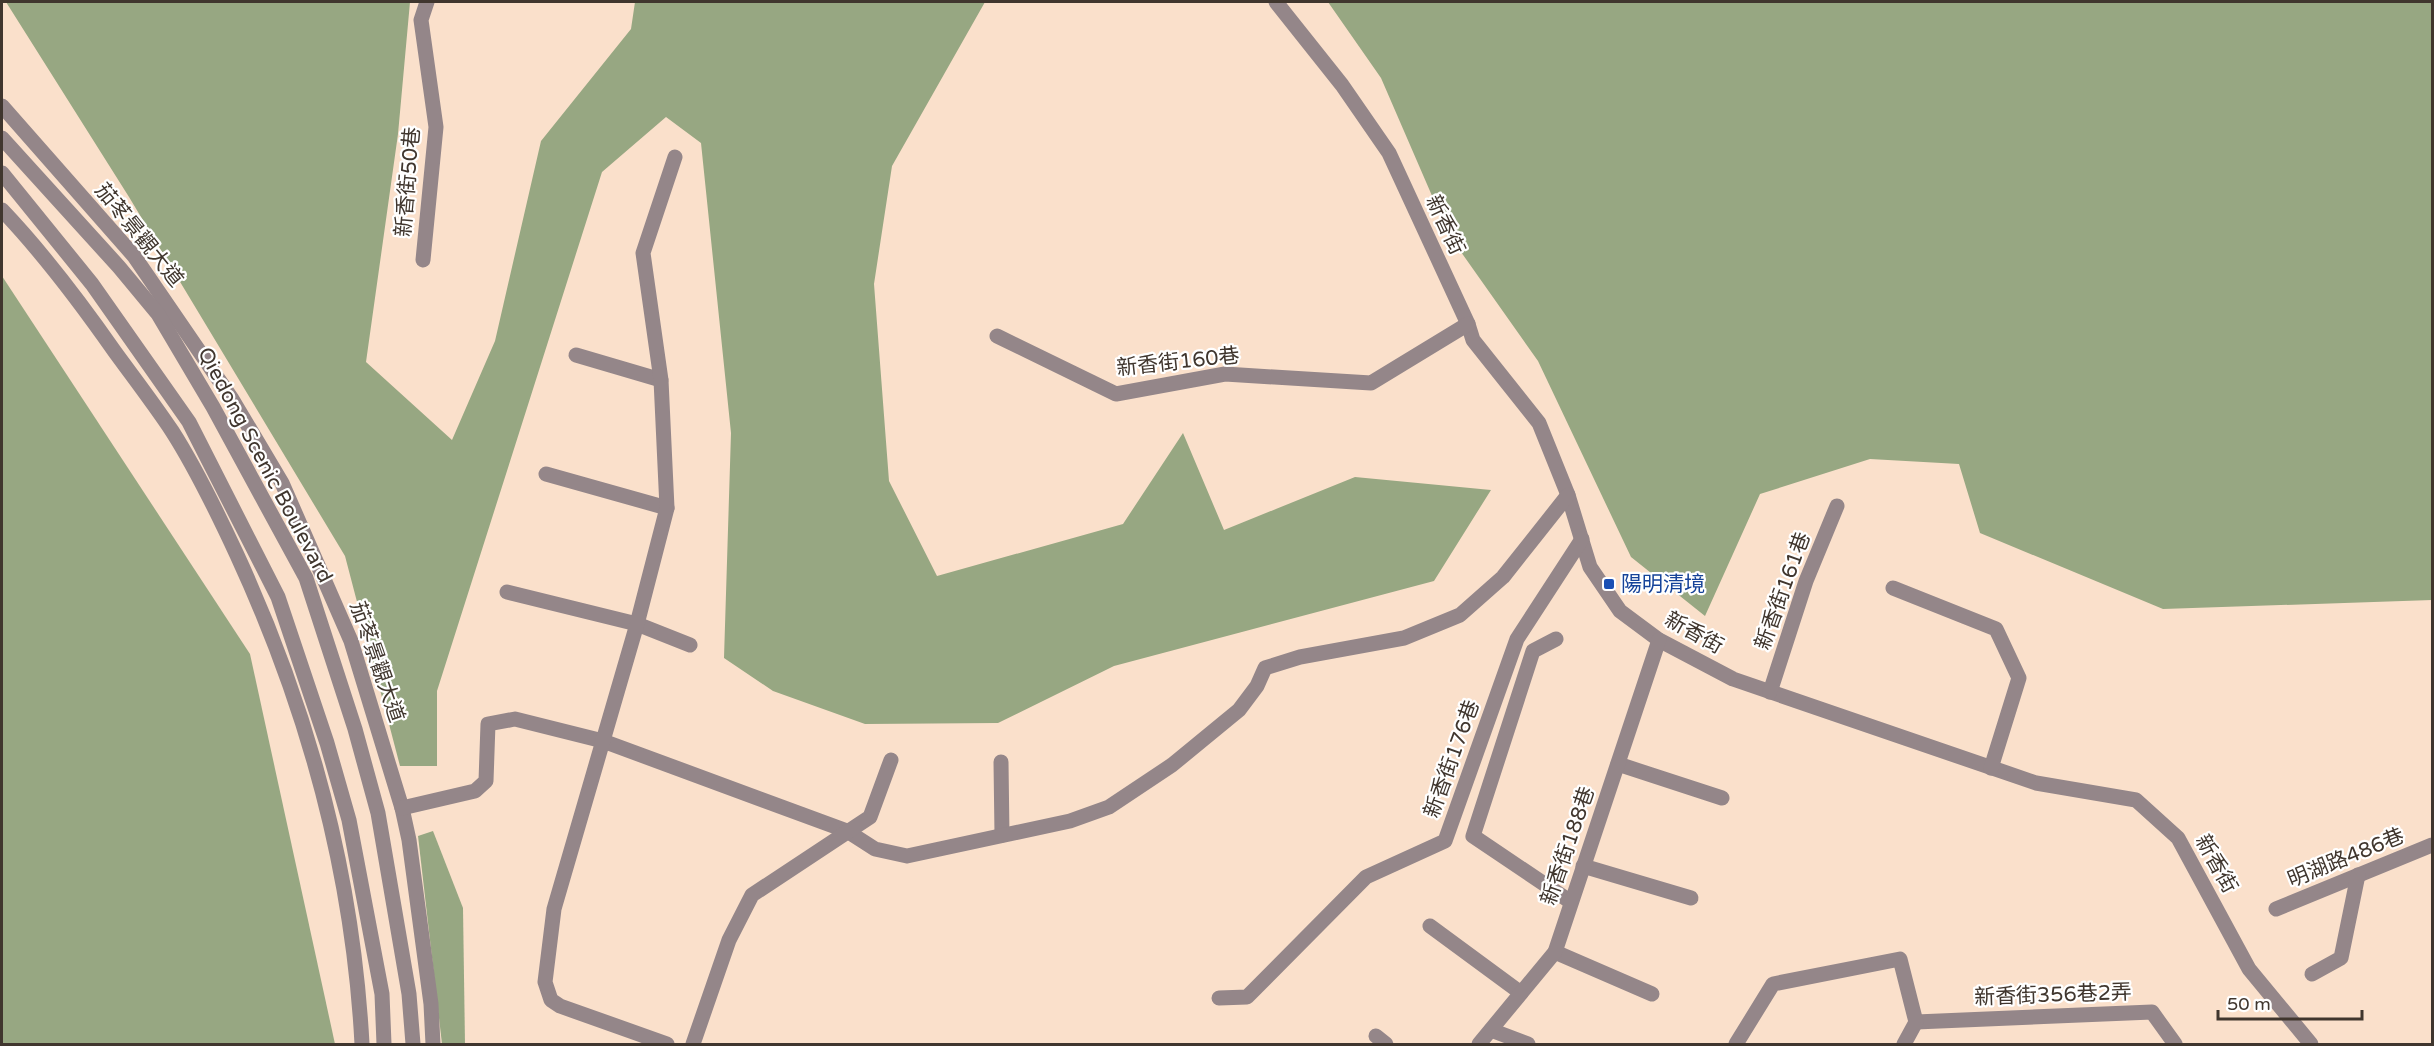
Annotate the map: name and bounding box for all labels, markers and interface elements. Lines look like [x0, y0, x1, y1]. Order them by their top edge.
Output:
street label: 新香街50巷 [391, 126, 425, 238]
street label: 茄苳景觀大道 [90, 178, 188, 292]
street label: 新香街 [1420, 191, 1470, 259]
street label: Qiedong Scenic Boulevard [192, 343, 338, 587]
street label: 新香街160巷 [1115, 343, 1241, 381]
street label: 新香街161巷 [1750, 529, 1816, 653]
place label: 陽明清境 [1621, 572, 1705, 597]
marker: 陽明清境 [1602, 577, 1616, 591]
street label: 茄苳景觀大道 [345, 598, 409, 726]
street label: 新香街 [1660, 607, 1728, 659]
street label: 新香街176巷 [1419, 697, 1485, 821]
street label: 新香街188巷 [1536, 784, 1600, 908]
street label: 明湖路486巷 [2284, 823, 2408, 893]
street label: 新香街 [2190, 830, 2242, 898]
street label: 新香街356巷2弄 [1974, 980, 2132, 1010]
scale bar [2218, 983, 2362, 1021]
text: 50 m [2227, 993, 2271, 1015]

